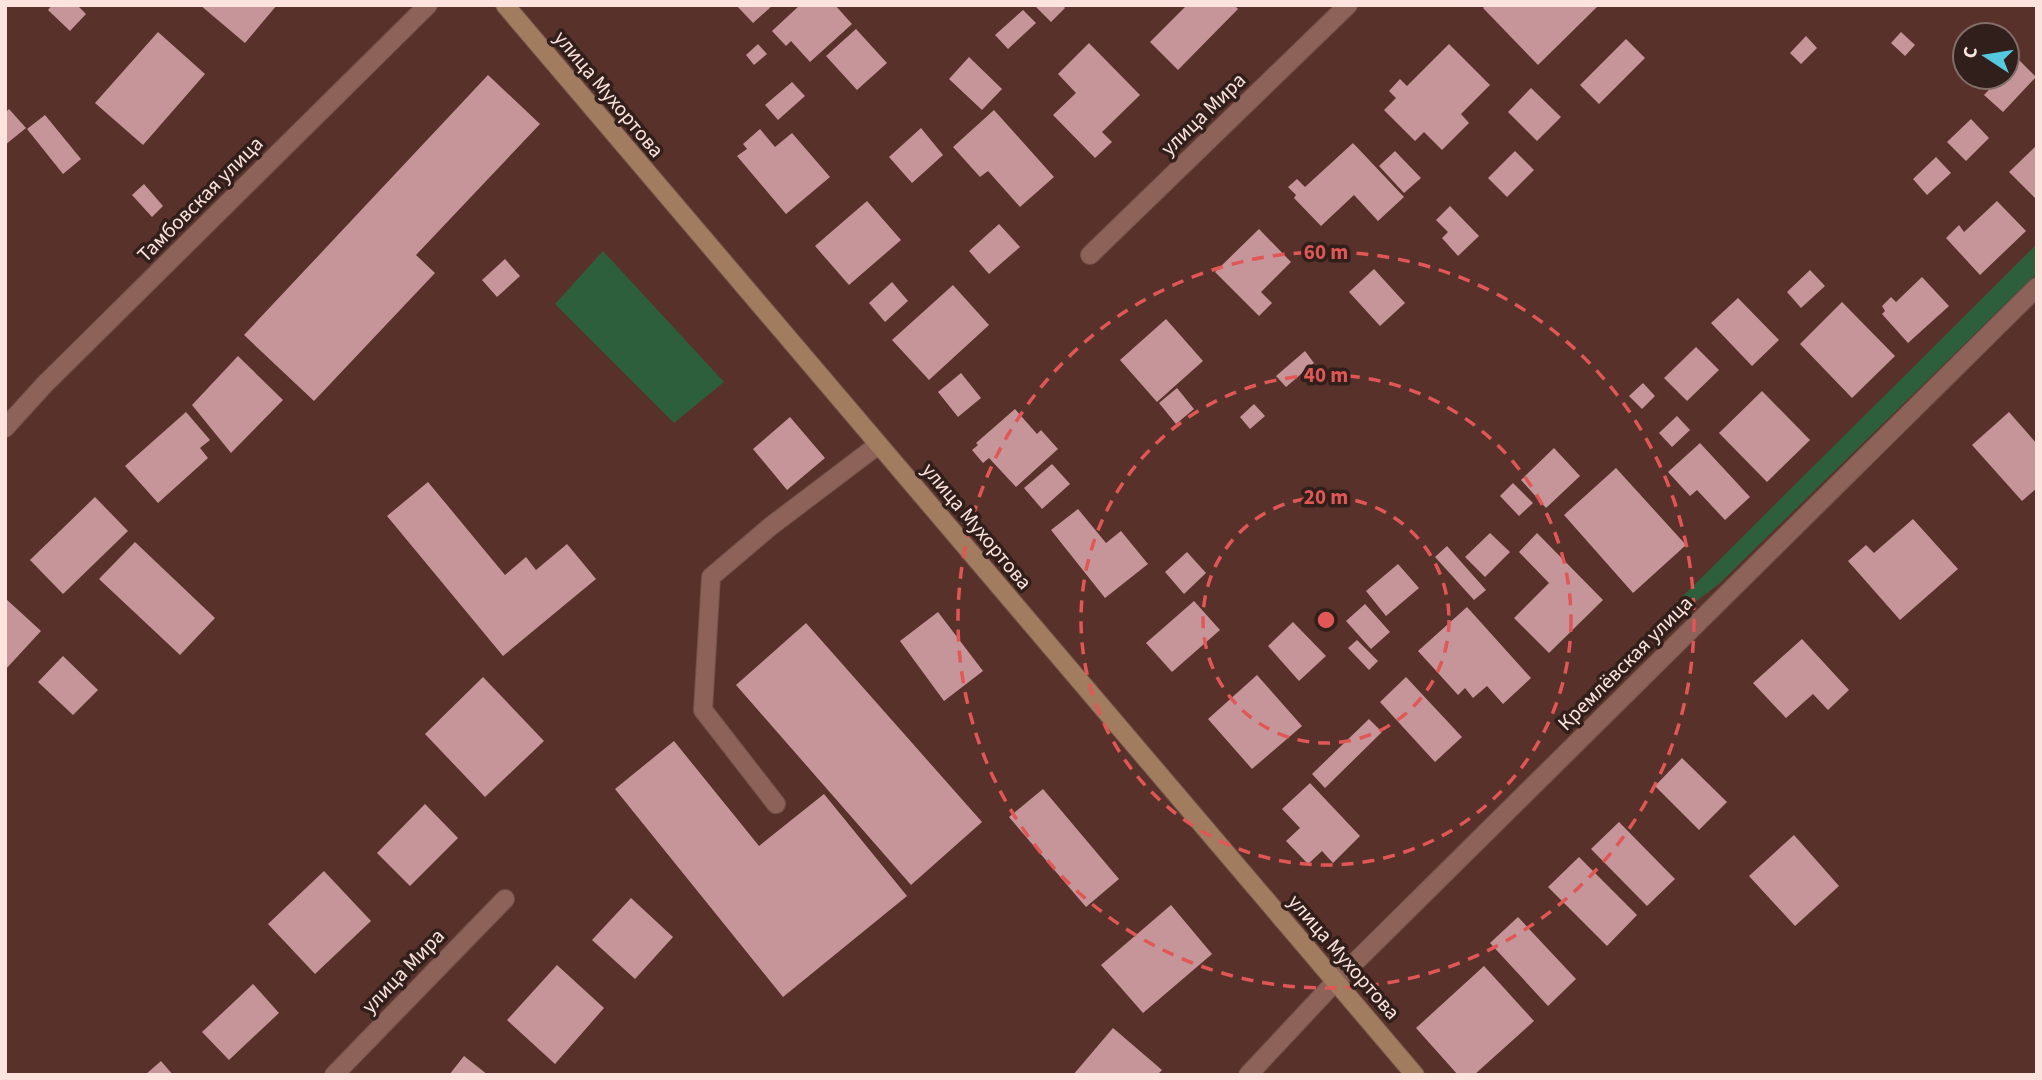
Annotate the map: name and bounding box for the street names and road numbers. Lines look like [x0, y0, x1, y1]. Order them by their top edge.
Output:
street label: улица Мухортова [547, 24, 671, 164]
street label: улица Мира [1154, 66, 1252, 162]
street label: Тамбовская улица [130, 129, 270, 269]
street label: улица Мухортова [915, 456, 1039, 596]
street label: Кремлёвская улица [1551, 589, 1699, 737]
street label: улица Мухортова [1281, 888, 1407, 1026]
street label: улица Мира [355, 922, 451, 1020]

